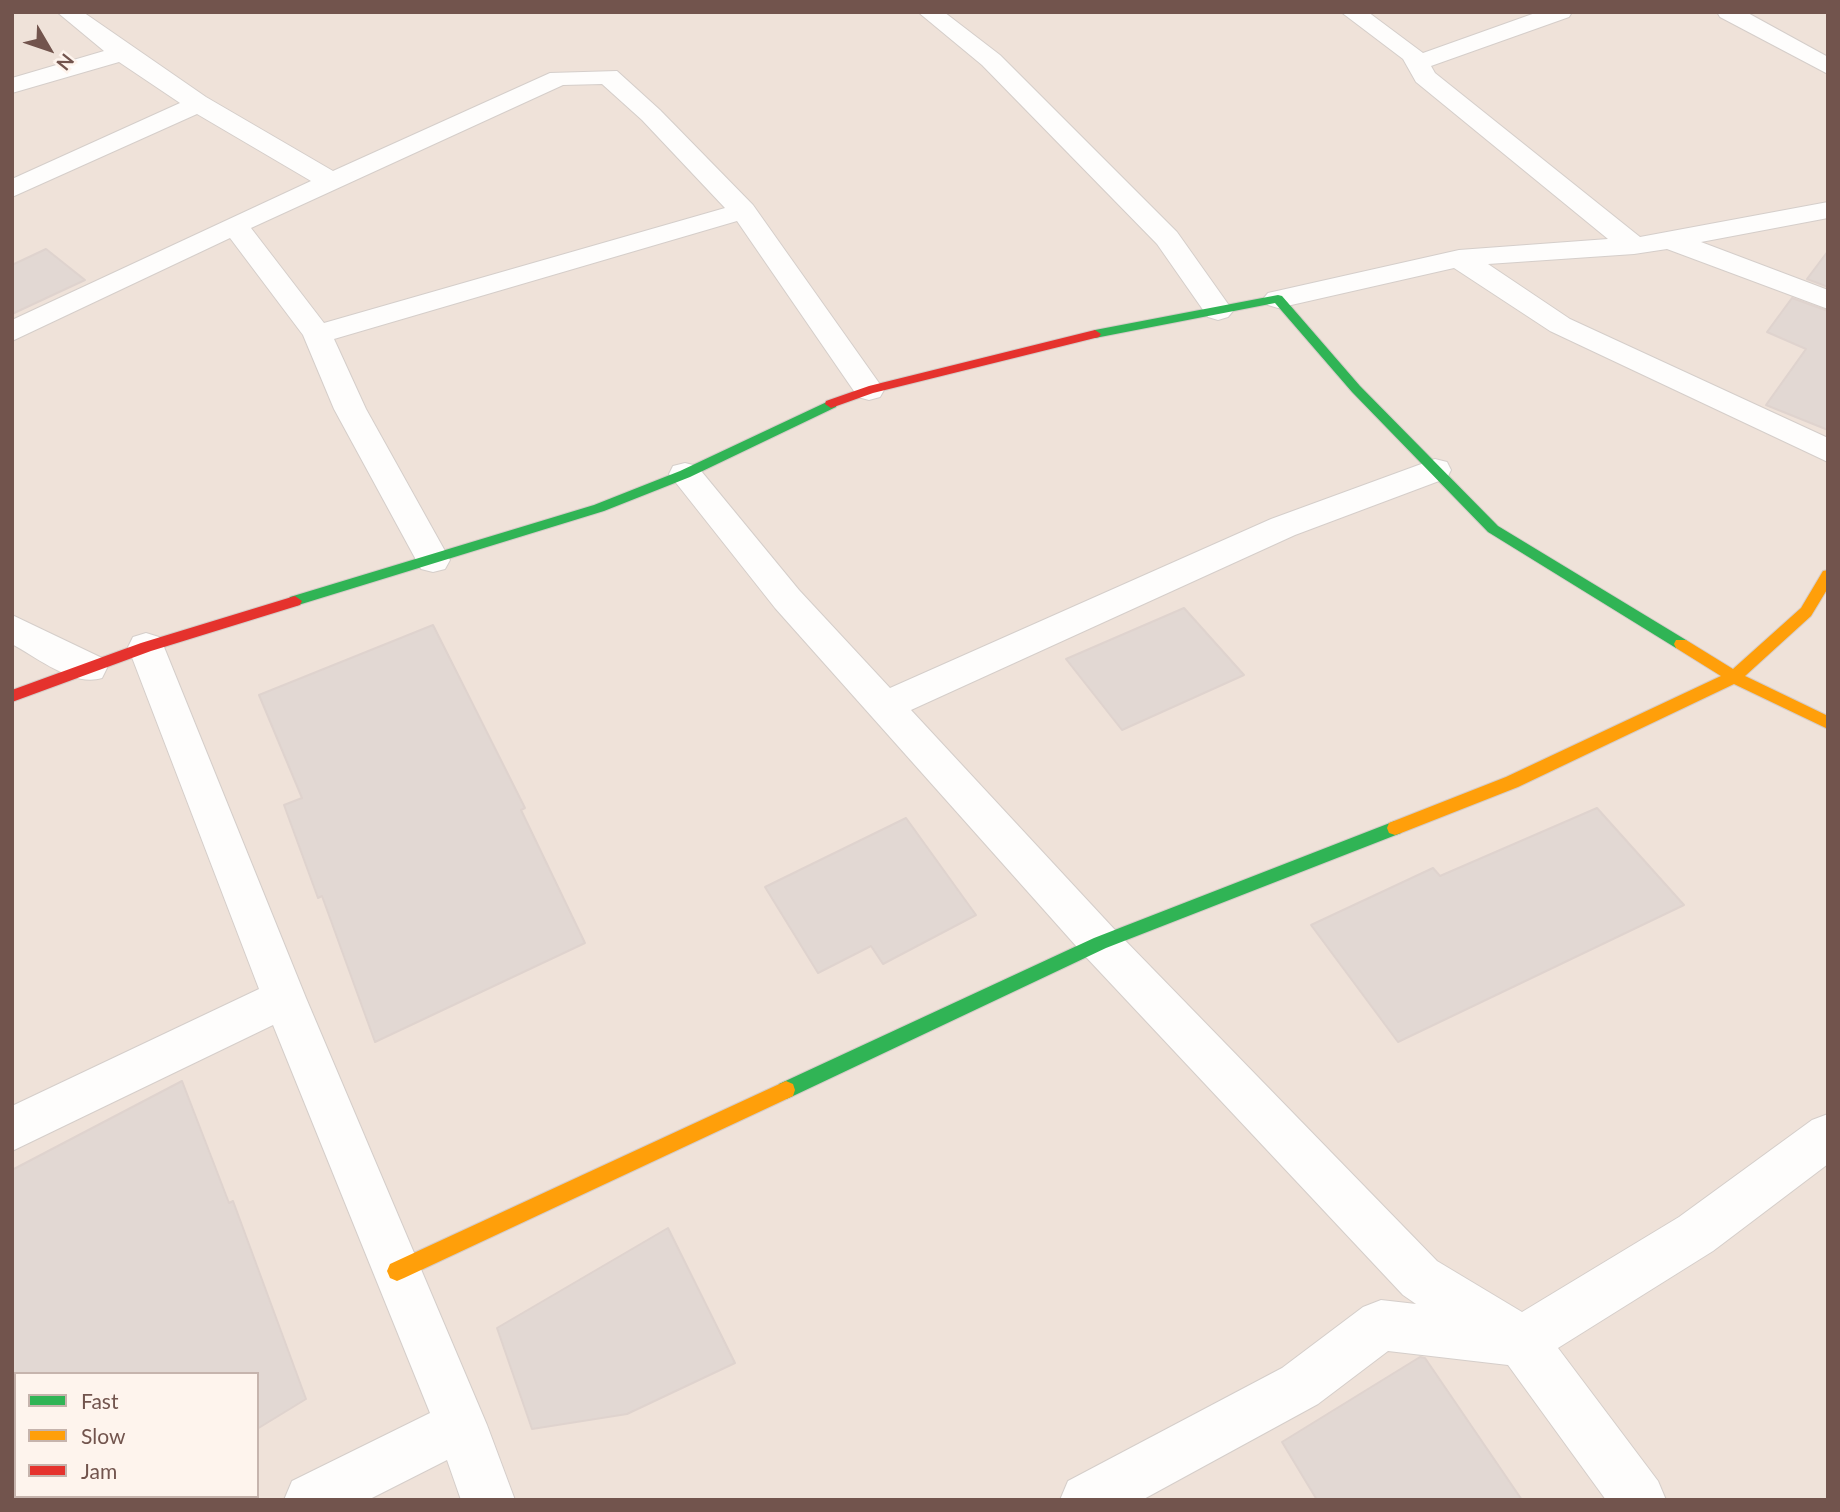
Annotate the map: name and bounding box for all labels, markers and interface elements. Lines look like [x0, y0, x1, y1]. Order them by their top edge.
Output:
north arrow [14, 14, 84, 84]
text: N [52, 50, 79, 75]
legend [14, 1372, 259, 1498]
text: Fast [81, 1388, 118, 1413]
text: Slow [81, 1423, 125, 1448]
text: Jam [81, 1458, 117, 1483]

